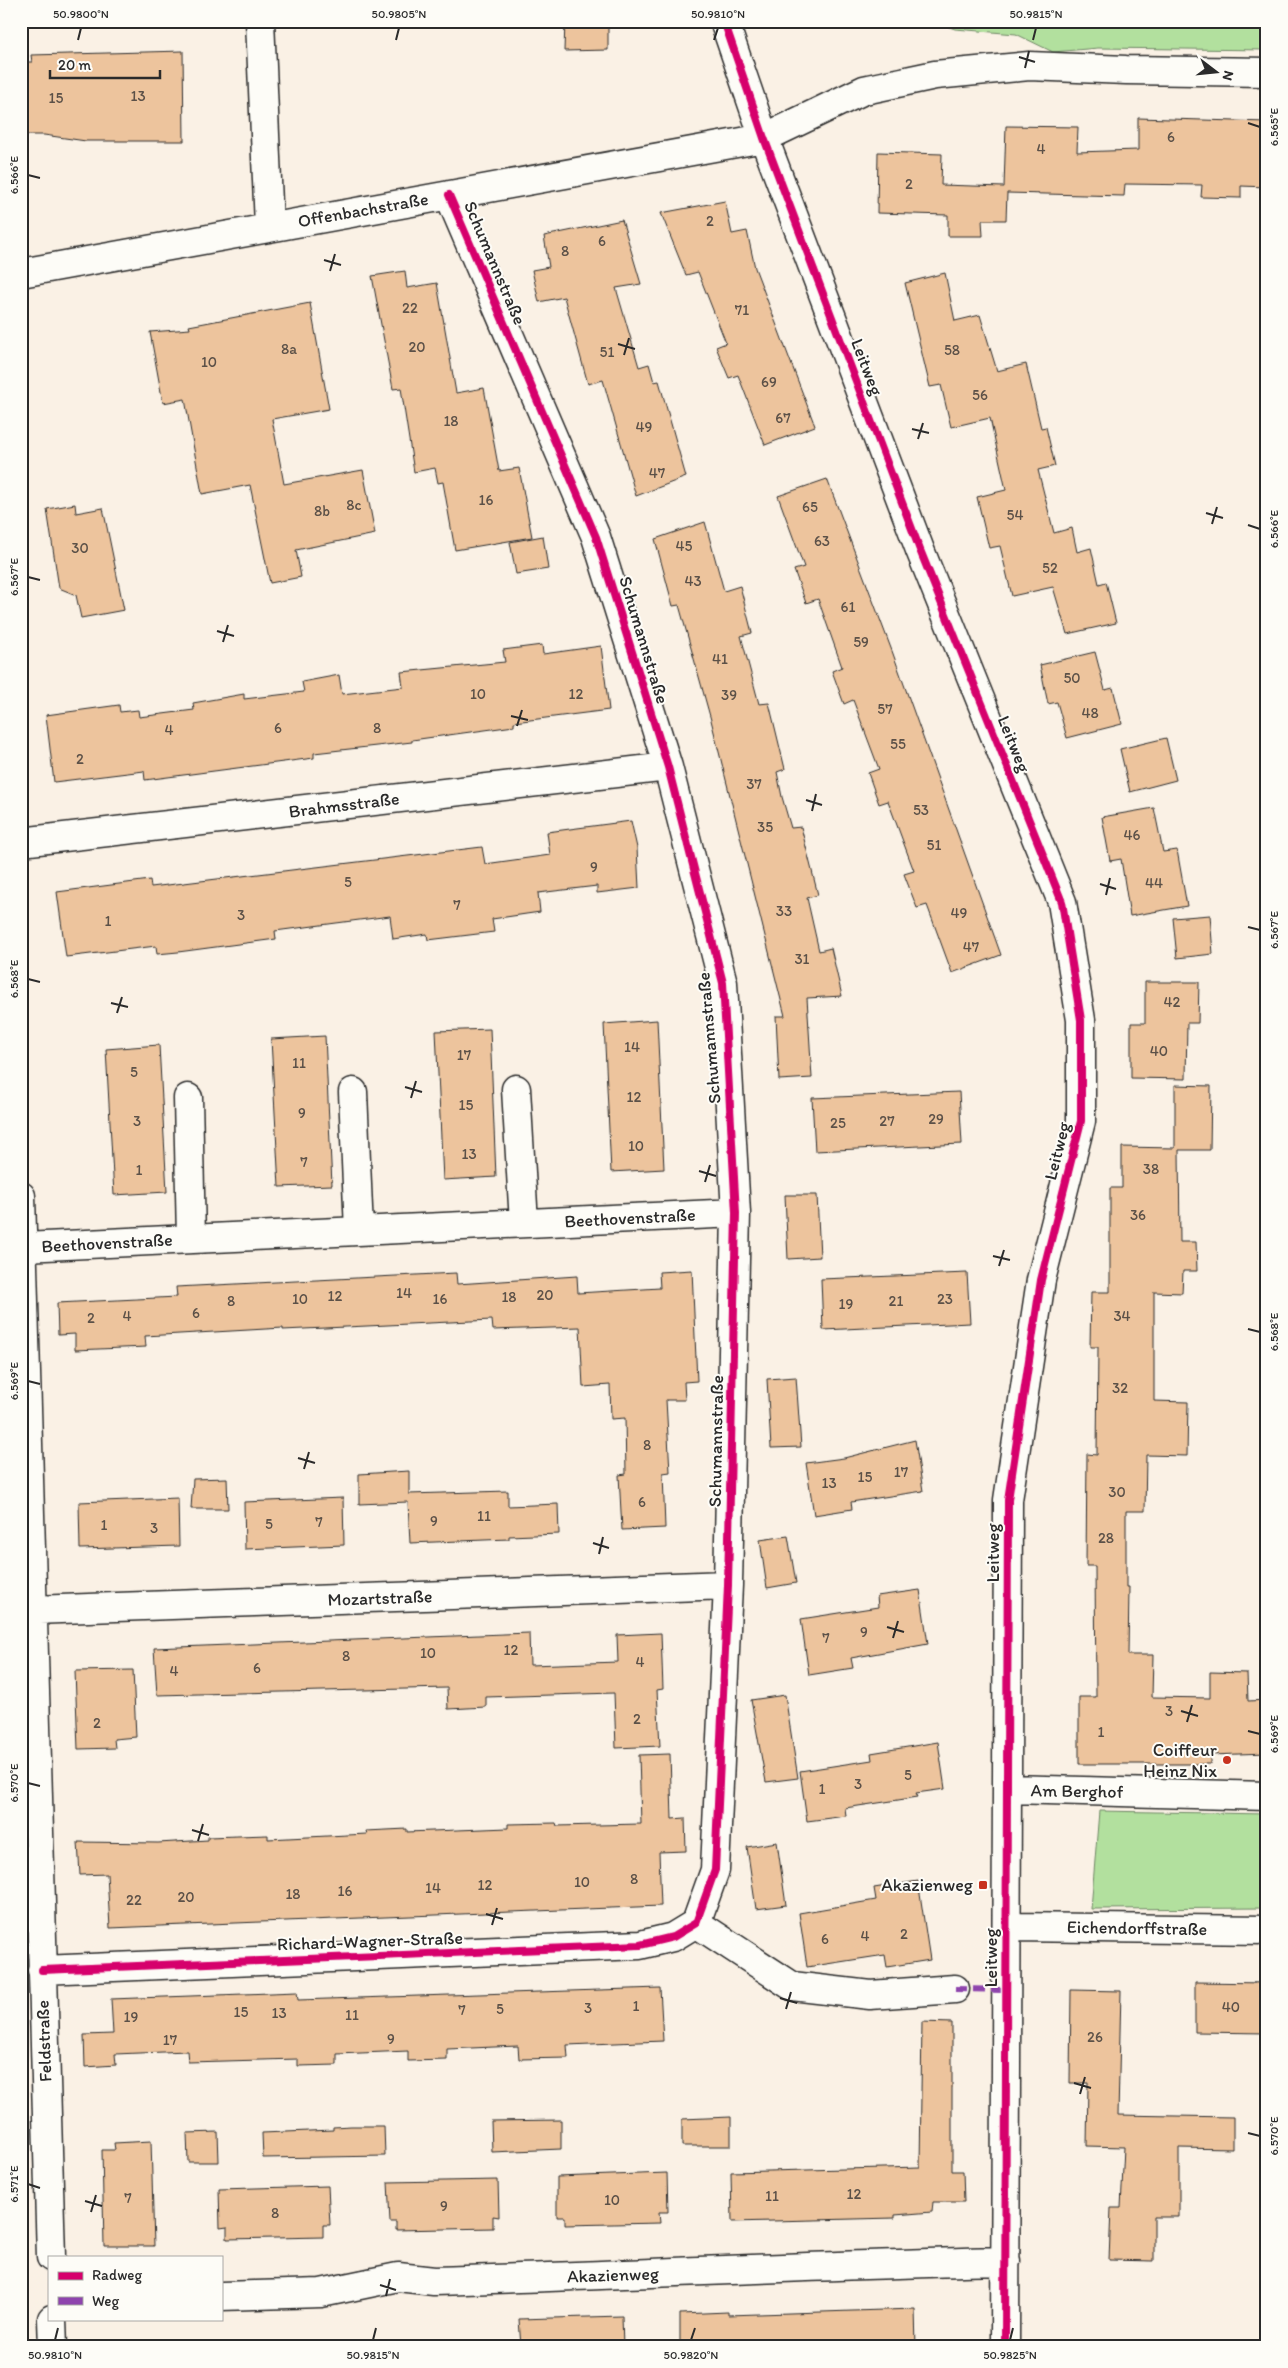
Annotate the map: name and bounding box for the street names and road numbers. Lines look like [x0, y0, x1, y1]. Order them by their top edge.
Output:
street label: Offenbachstraße [296, 188, 430, 232]
street label: Schumannstraße [459, 198, 531, 328]
street label: Leitweg [846, 335, 888, 399]
street label: Schumannstraße [614, 574, 674, 706]
street label: Leitweg [993, 712, 1036, 776]
street label: Brahmsstraße [287, 787, 401, 823]
street label: Schumannstraße [692, 971, 726, 1105]
street label: Leitweg [1039, 1119, 1075, 1182]
street label: Beethovenstraße [564, 1204, 696, 1232]
street label: Beethovenstraße [41, 1229, 173, 1257]
street label: Schumannstraße [704, 1375, 728, 1507]
street label: Leitweg [982, 1523, 1004, 1583]
street label: Mozartstraße [327, 1585, 433, 1611]
street label: Am Berghof [1031, 1779, 1124, 1803]
street label: Eichendorffstraße [1067, 1916, 1207, 1940]
street label: Richard-Wagner-Straße [277, 1927, 463, 1955]
street label: Leitweg [980, 1928, 1002, 1988]
street label: Feldstraße [32, 2000, 56, 2082]
street label: Akazienweg [567, 2262, 660, 2288]

